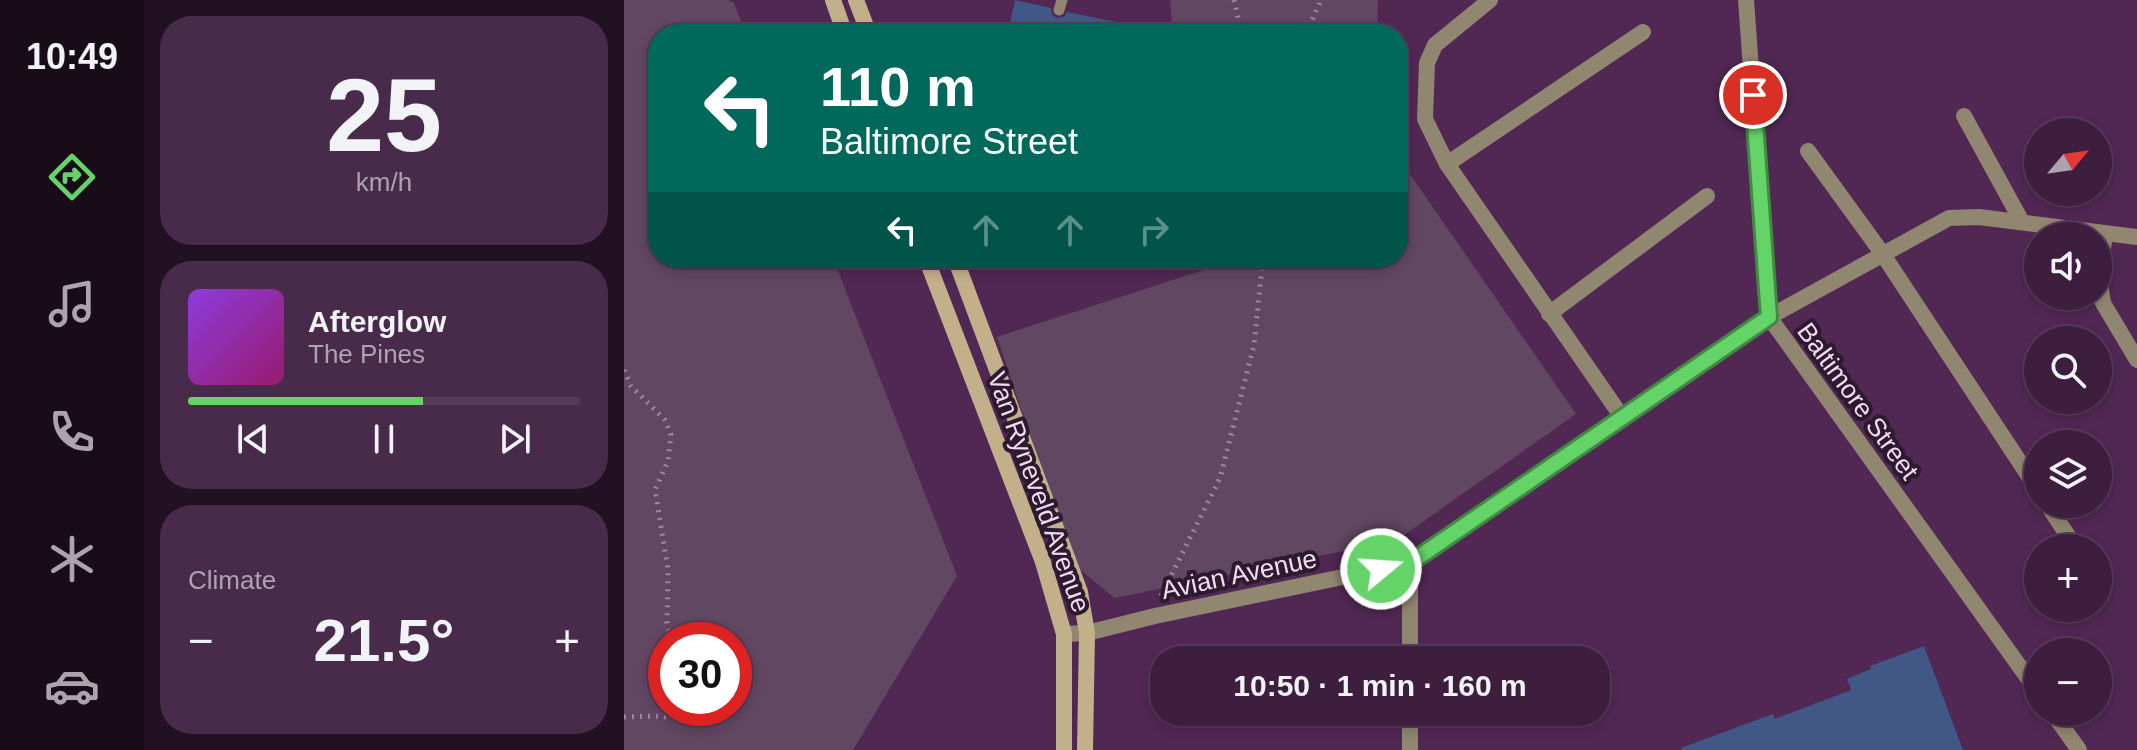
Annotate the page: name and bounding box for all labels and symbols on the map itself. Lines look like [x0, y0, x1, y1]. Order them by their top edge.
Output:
pin [1719, 61, 1787, 129]
north arrow [2024, 118, 2112, 206]
street label: Baltimore Street [1791, 317, 1925, 486]
street label: Van Ryneveld Avenue [982, 368, 1096, 616]
position arrow [1339, 527, 1423, 611]
street label: Avian Avenue [1159, 543, 1319, 605]
speed limit sign: 30 [648, 622, 752, 726]

